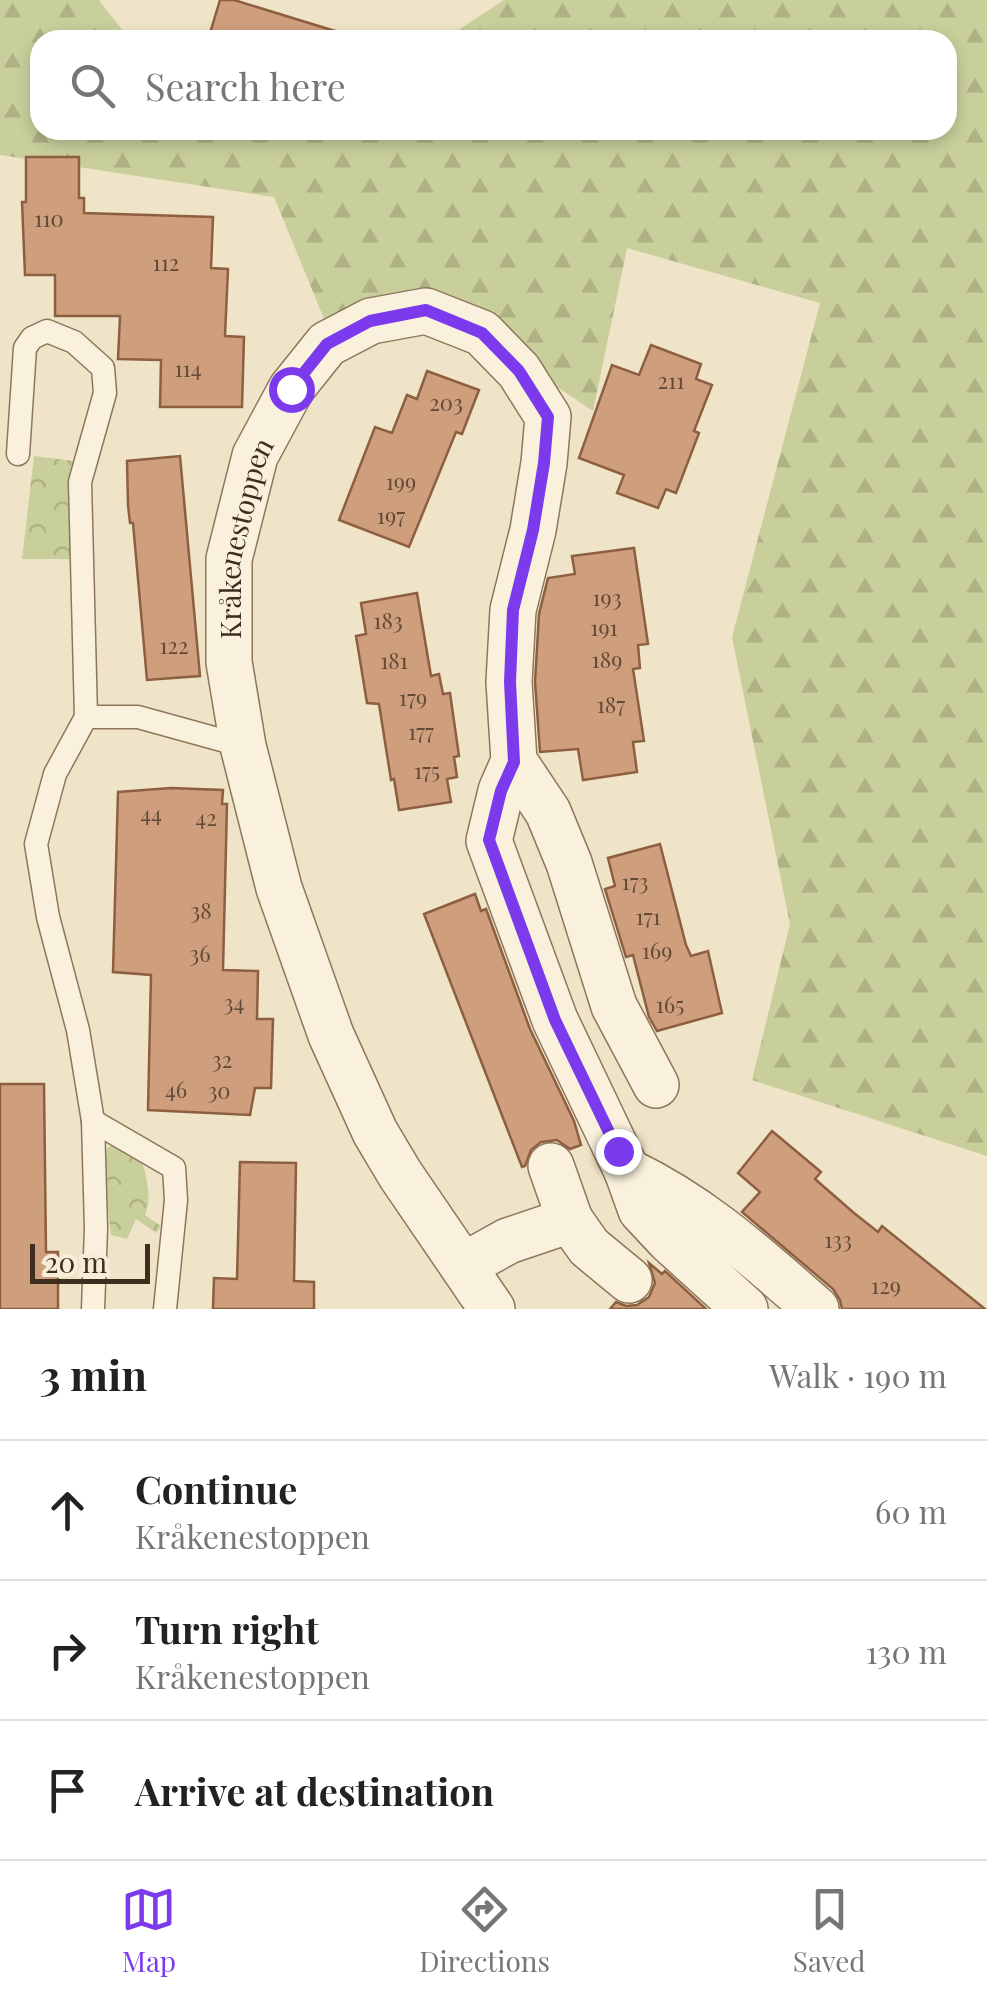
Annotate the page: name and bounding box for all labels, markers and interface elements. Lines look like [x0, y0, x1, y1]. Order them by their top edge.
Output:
search box [30, 30, 957, 140]
icon: search [65, 58, 120, 113]
text: Search here [145, 60, 346, 111]
house number: 110 [34, 203, 64, 233]
house number: 112 [153, 247, 179, 277]
house number: 114 [174, 353, 202, 383]
house number: 211 [658, 365, 684, 395]
route start [269, 367, 315, 413]
house number: 203 [429, 387, 463, 417]
street label: Kråkenestoppen [209, 430, 281, 639]
house number: 199 [386, 466, 416, 496]
house number: 197 [377, 500, 405, 530]
house number: 193 [592, 582, 622, 612]
house number: 183 [373, 605, 403, 635]
house number: 191 [590, 612, 618, 642]
house number: 122 [159, 630, 189, 660]
house number: 189 [592, 644, 622, 674]
house number: 181 [380, 645, 408, 675]
house number: 179 [399, 682, 427, 712]
house number: 187 [597, 689, 625, 719]
house number: 177 [408, 716, 434, 746]
house number: 175 [414, 755, 440, 785]
house number: 44 [140, 798, 162, 828]
house number: 42 [195, 802, 217, 832]
house number: 173 [622, 866, 649, 896]
house number: 38 [190, 895, 212, 925]
house number: 171 [635, 901, 661, 931]
house number: 169 [642, 935, 672, 965]
house number: 36 [189, 938, 211, 968]
house number: 34 [224, 987, 245, 1017]
house number: 165 [656, 989, 684, 1019]
house number: 32 [212, 1044, 232, 1074]
house number: 46 [165, 1074, 187, 1104]
house number: 30 [207, 1075, 231, 1105]
route end [596, 1129, 642, 1175]
house number: 133 [824, 1224, 852, 1254]
scale bar [30, 1239, 150, 1284]
text: 20 m [45, 1243, 107, 1280]
house number: 129 [871, 1270, 901, 1300]
text: 3 min [40, 1346, 147, 1402]
text: Walk · 190 m [769, 1353, 947, 1396]
text: Continue [135, 1463, 297, 1514]
icon: ahead [40, 1483, 95, 1538]
text: 60 m [875, 1489, 947, 1532]
text: Kråkenestoppen [135, 1514, 370, 1557]
text: Turn right [135, 1603, 319, 1654]
icon: right [40, 1623, 95, 1678]
text: 130 m [866, 1629, 947, 1672]
text: Kråkenestoppen [135, 1654, 370, 1697]
icon: arrive [40, 1763, 95, 1818]
text: Arrive at destination [135, 1765, 494, 1816]
tab: Map [121, 1882, 176, 1979]
tab: Directions [419, 1882, 550, 1979]
tab: Saved [793, 1882, 866, 1979]

